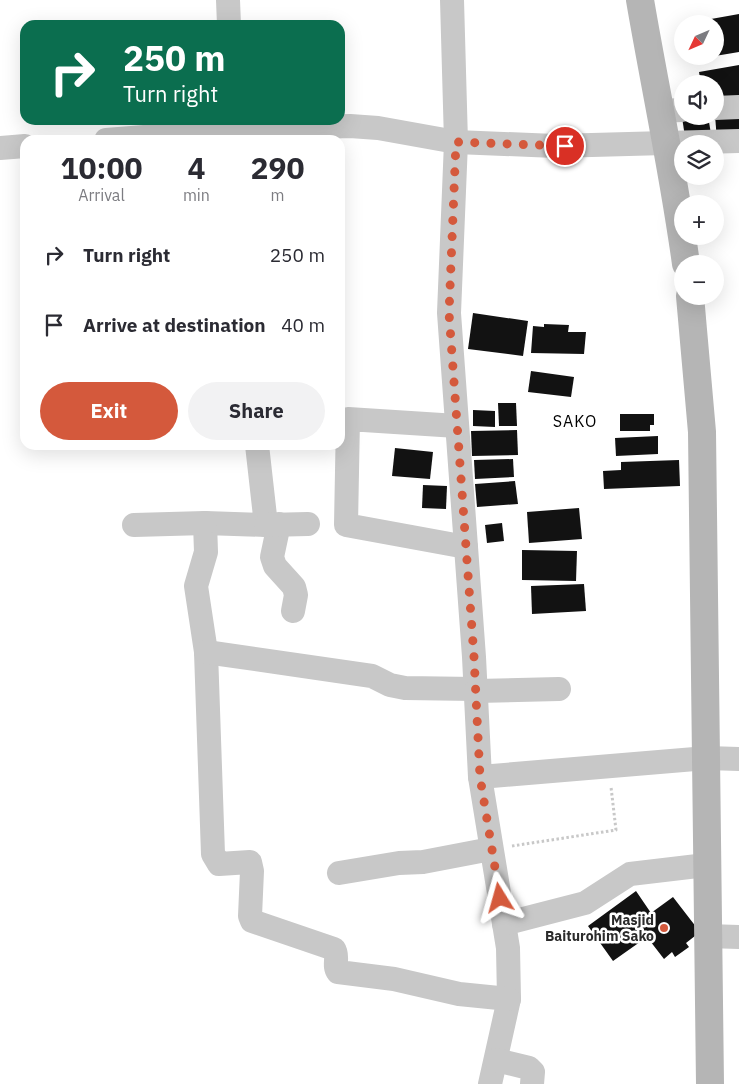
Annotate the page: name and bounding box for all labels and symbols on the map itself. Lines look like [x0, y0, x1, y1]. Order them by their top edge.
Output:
north arrow [674, 15, 724, 65]
pin [544, 125, 586, 167]
district label: SAKO [553, 411, 597, 431]
position arrow [473, 871, 525, 923]
place label: Masjid Baiturohim Sako [545, 911, 654, 945]
marker: Masjid Baiturohim Sako [658, 922, 670, 934]

